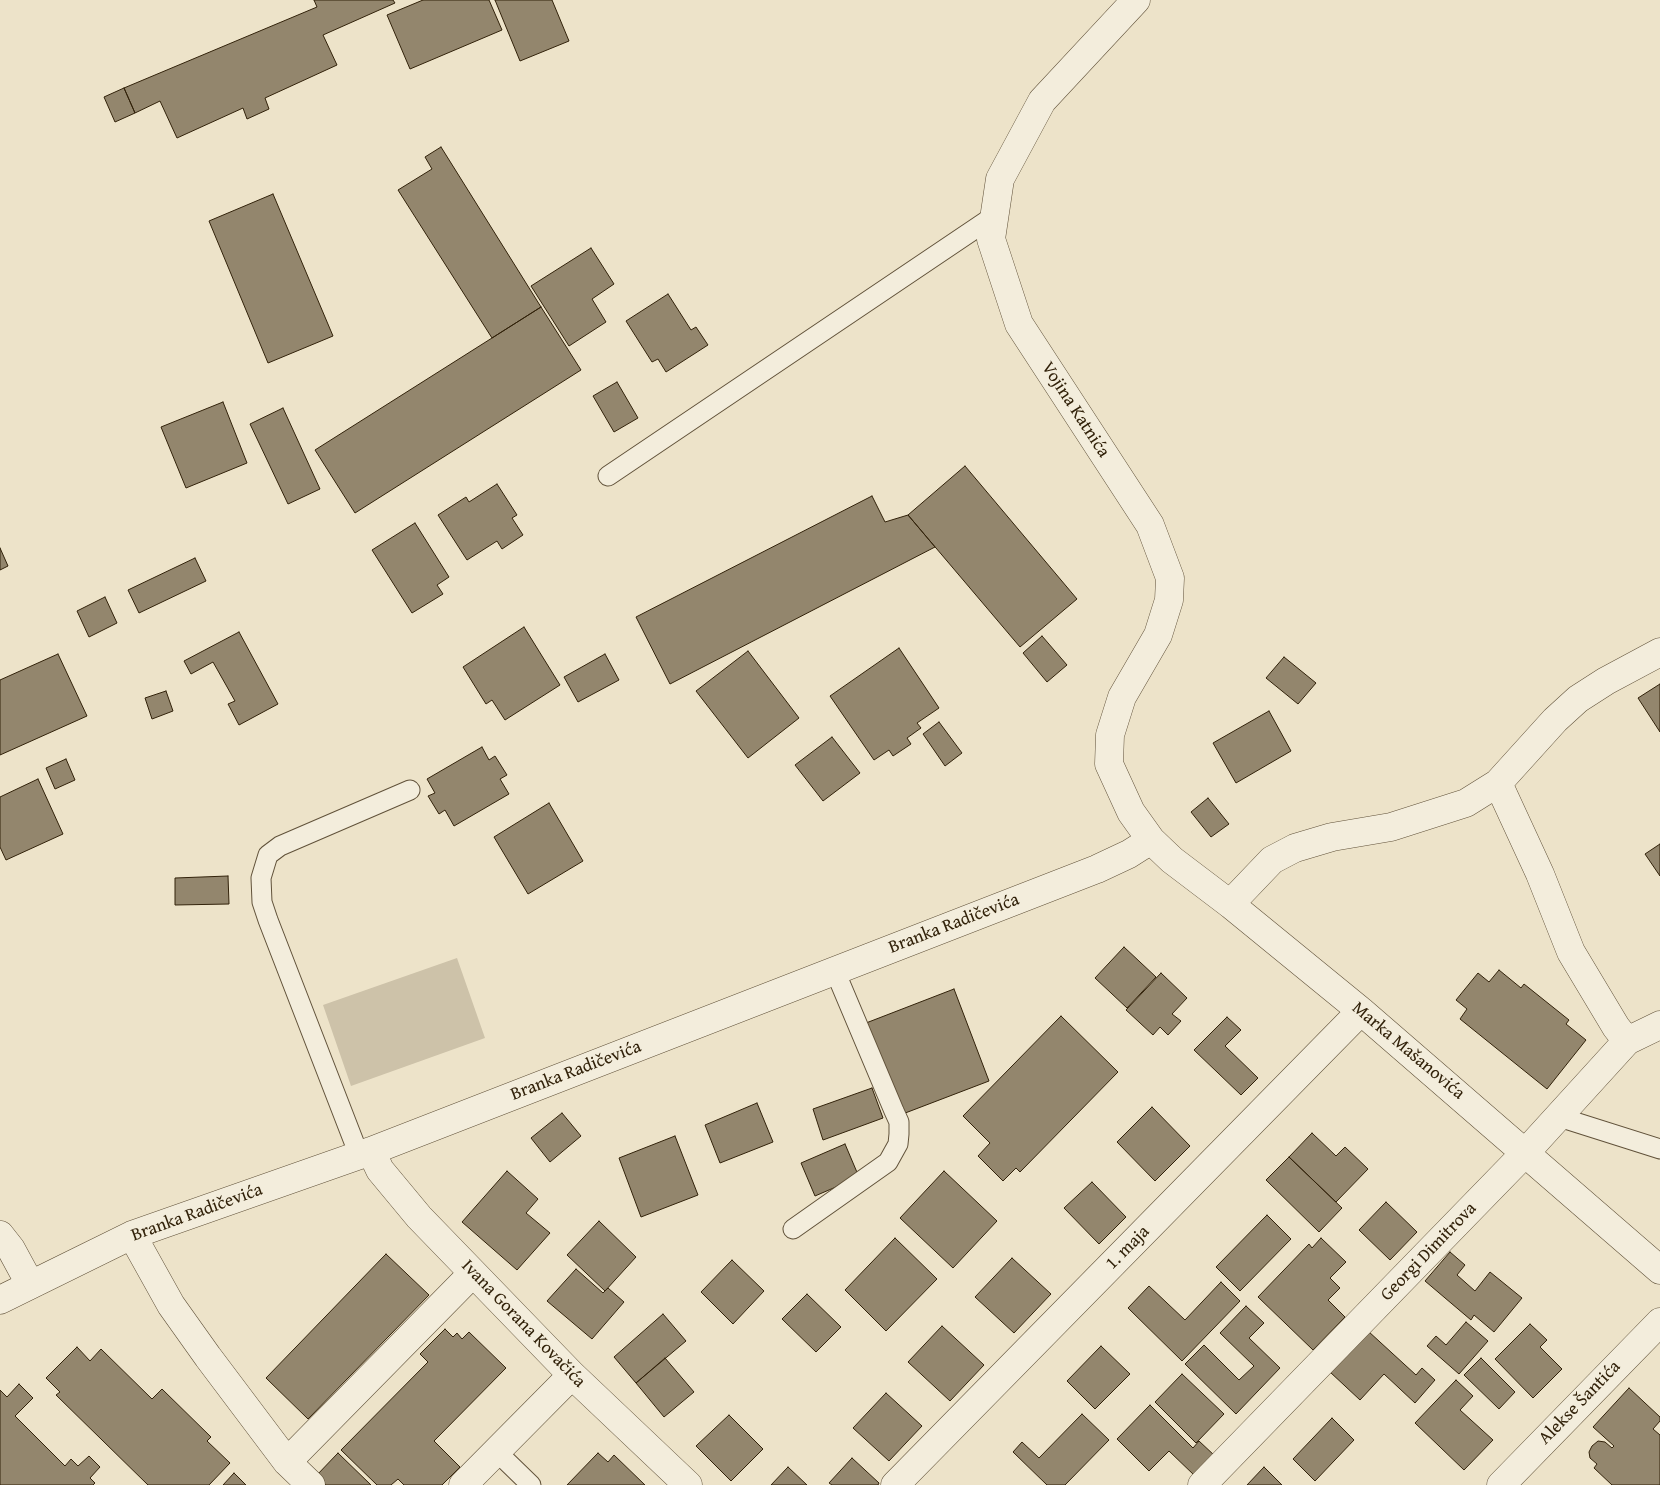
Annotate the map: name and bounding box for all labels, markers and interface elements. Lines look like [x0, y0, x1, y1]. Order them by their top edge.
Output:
street label: Vojina Katnića [1036, 358, 1114, 462]
street label: Branka Radičevića [886, 889, 1022, 959]
street label: Marka Mašanovića [1347, 998, 1469, 1104]
street label: Branka Radičevića [508, 1036, 644, 1106]
street label: Branka Radičevića [128, 1179, 266, 1247]
street label: Georgi Dimitrova [1376, 1198, 1482, 1306]
street label: 1. maja [1101, 1221, 1155, 1275]
street label: Ivana Gorana Kovačića [456, 1256, 590, 1392]
street label: Alekse Šantića [1535, 1357, 1625, 1449]

